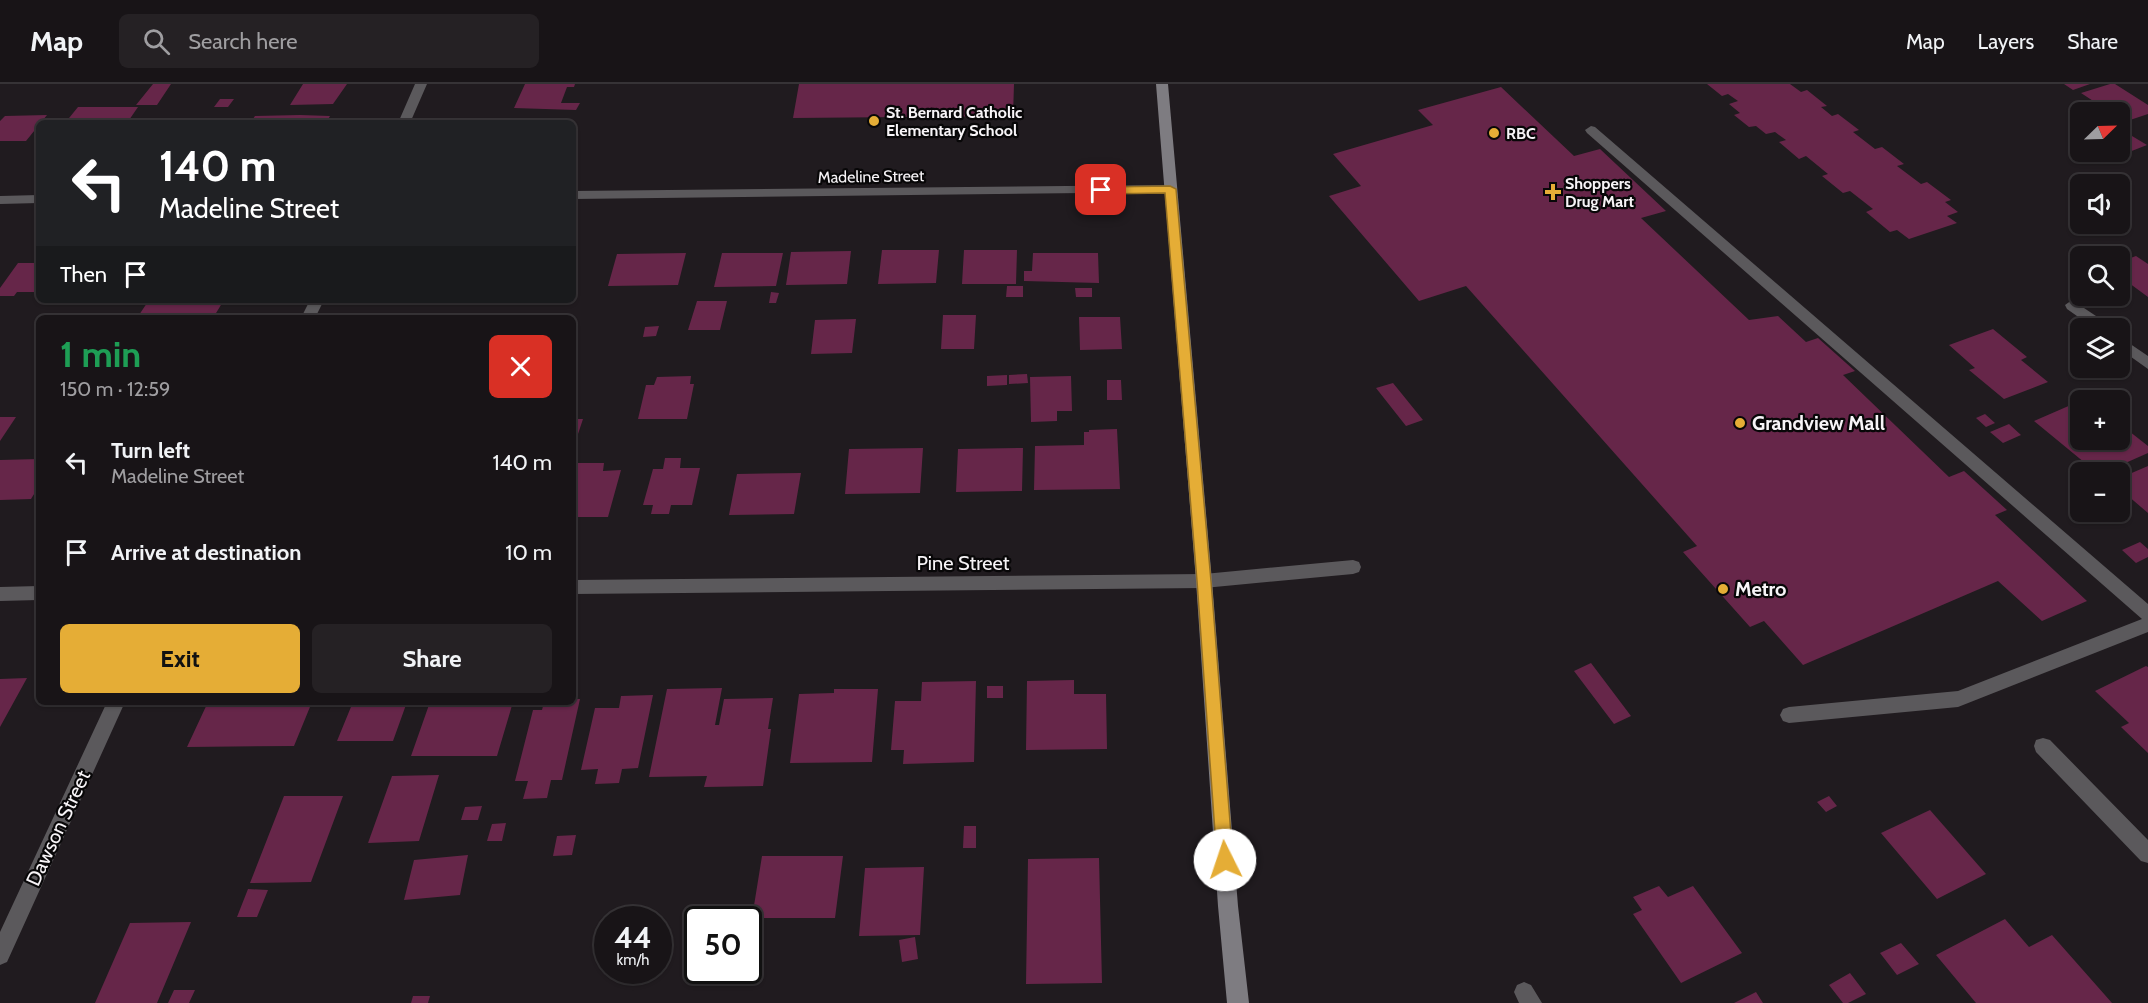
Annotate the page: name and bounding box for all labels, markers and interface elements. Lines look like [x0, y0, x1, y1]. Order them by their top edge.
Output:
search box [119, 14, 539, 68]
text: Map [30, 24, 83, 58]
icon: search [140, 25, 173, 58]
text: Search here [188, 28, 297, 55]
text: Map [1906, 29, 1945, 54]
text: Layers [1978, 29, 2034, 54]
text: Share [2067, 29, 2118, 54]
north arrow [2070, 102, 2130, 162]
map controls [2070, 102, 2130, 522]
place label: St. Bernard Catholic Elementary School [886, 103, 1022, 140]
marker: St. Bernard Catholic Elementary School [867, 114, 881, 128]
place label: RBC [1506, 124, 1536, 143]
marker: RBC [1487, 126, 1501, 140]
text: 140 m [159, 140, 276, 192]
icon: left [60, 144, 138, 222]
pin [1075, 164, 1126, 215]
street label: Madeline Street [818, 166, 925, 187]
icon: arrive [1084, 173, 1117, 206]
place label: Shoppers Drug Mart [1565, 174, 1635, 211]
button: sound [2070, 174, 2130, 234]
marker: Shoppers Drug Mart [1546, 185, 1560, 199]
text: Madeline Street [159, 192, 339, 225]
button: search [2070, 246, 2130, 306]
icon: arrive [119, 258, 152, 291]
text: Then [60, 261, 107, 288]
button: layers [2070, 318, 2130, 378]
text: 1 min [60, 332, 141, 376]
button: close [489, 335, 552, 398]
text: 150 m · 12:59 [60, 377, 170, 401]
button: + [2070, 390, 2130, 450]
place label: Grandview Mall [1752, 411, 1885, 435]
marker: Grandview Mall [1733, 416, 1747, 430]
text: Turn left [111, 437, 190, 464]
icon: left [60, 446, 93, 479]
text: 140 m [493, 449, 552, 476]
button: − [2070, 462, 2130, 522]
text: Madeline Street [111, 464, 244, 488]
icon: arrive [60, 536, 93, 569]
text: Arrive at destination [111, 539, 301, 566]
text: 10 m [505, 539, 552, 566]
street label: Pine Street [917, 551, 1010, 575]
place label: Metro [1735, 577, 1786, 601]
marker: Metro [1716, 582, 1730, 596]
button: Exit [60, 624, 300, 693]
button: Share [312, 624, 552, 693]
street label: Dawson Street [21, 766, 95, 890]
position arrow [1193, 828, 1257, 892]
speed limit sign: 50 [684, 906, 762, 984]
text: 44 [614, 919, 652, 956]
text: km/h [617, 951, 649, 969]

